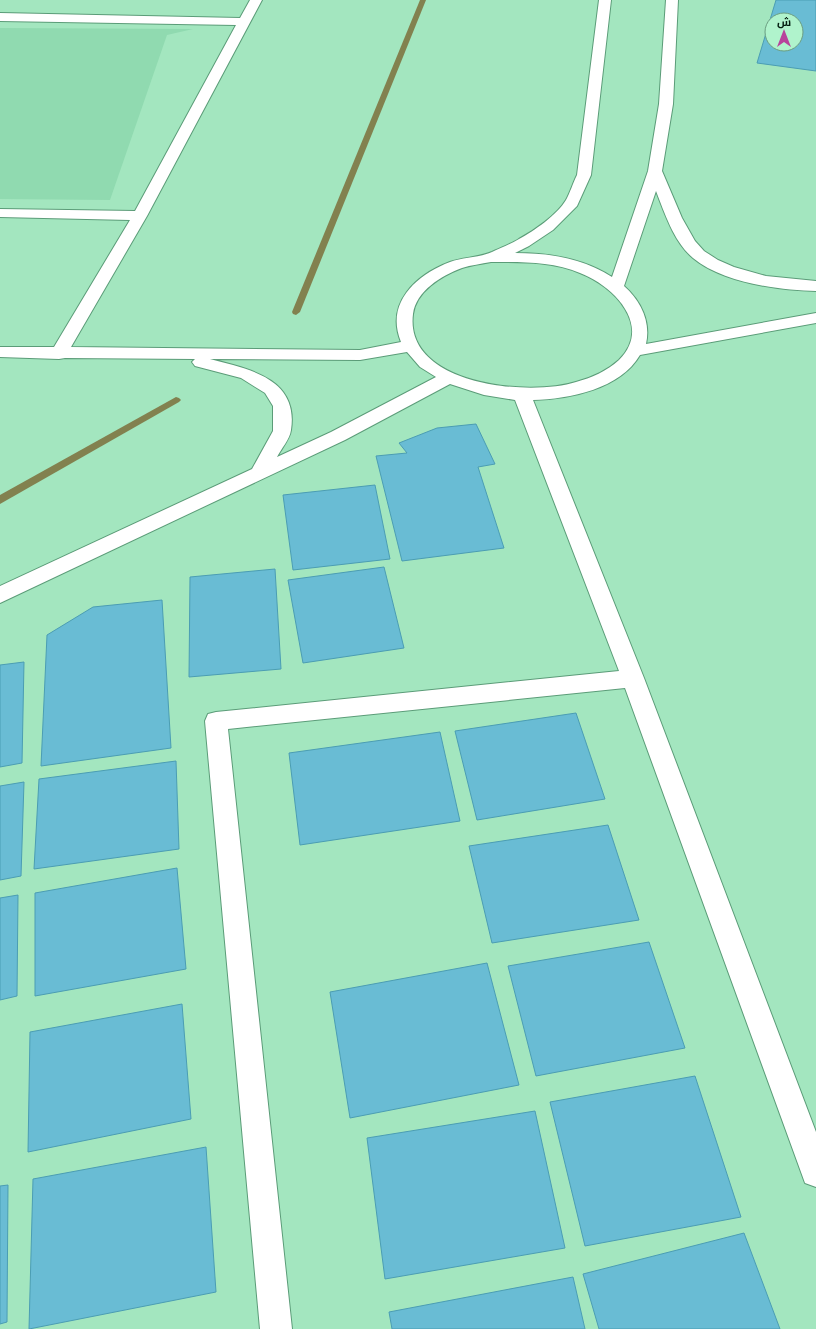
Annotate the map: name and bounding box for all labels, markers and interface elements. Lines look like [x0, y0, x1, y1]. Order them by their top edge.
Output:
north arrow [764, 12, 804, 52]
text: ش [777, 15, 791, 30]

